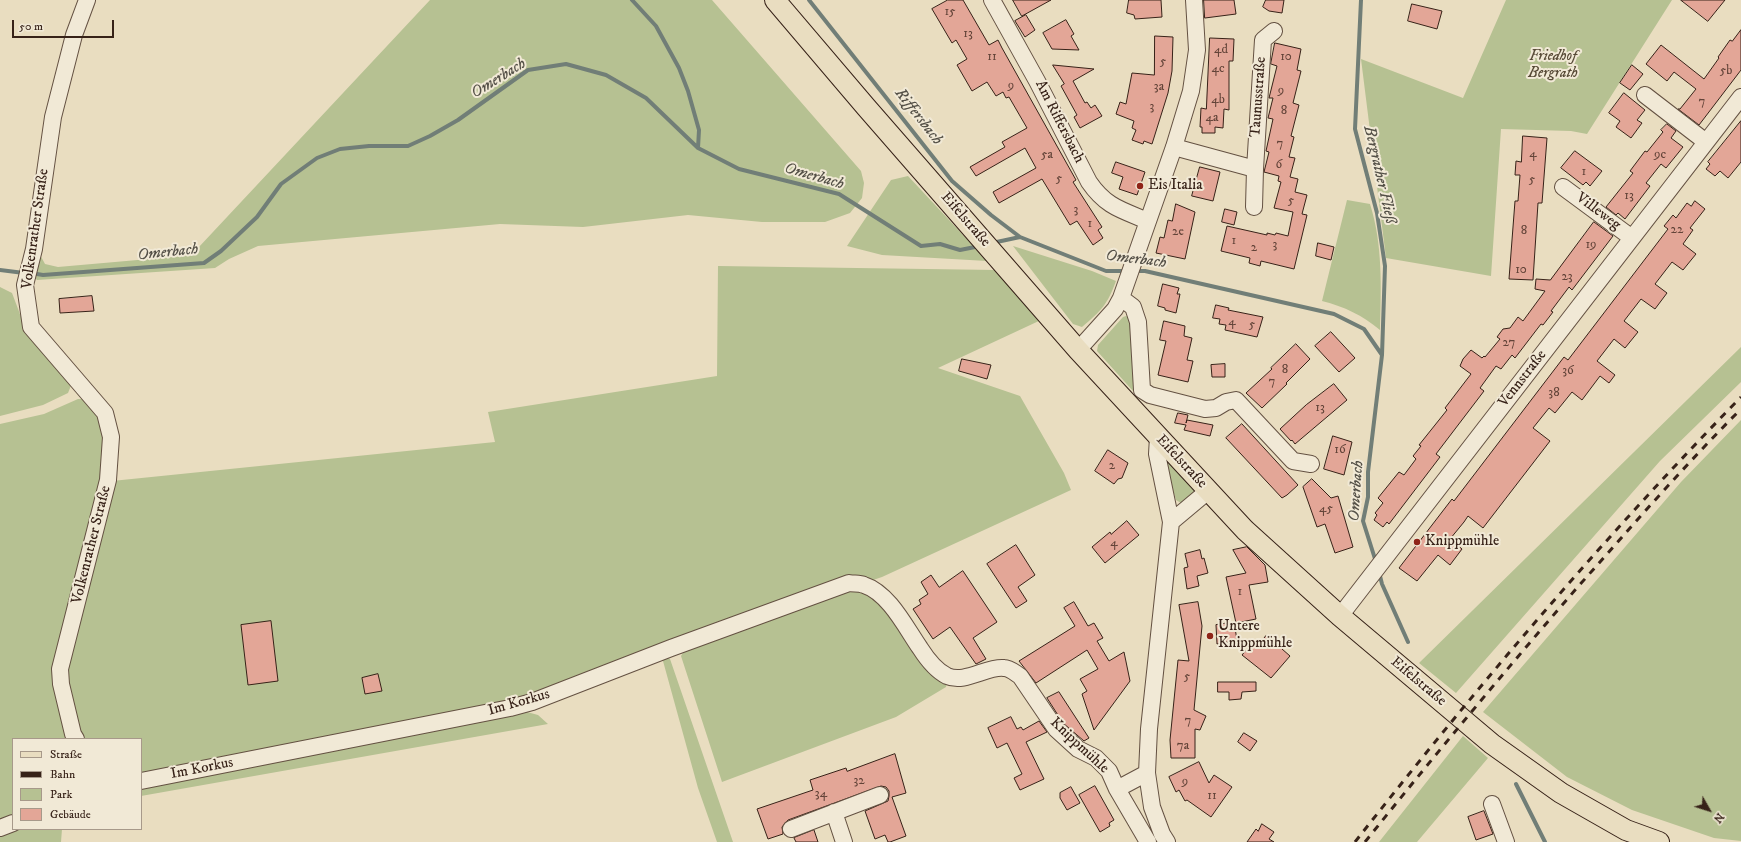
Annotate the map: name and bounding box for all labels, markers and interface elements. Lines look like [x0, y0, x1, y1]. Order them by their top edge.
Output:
house number: 15 [944, 4, 956, 20]
scale bar [14, 12, 116, 38]
text: 50 m [19, 19, 43, 34]
house number: 13 [963, 26, 973, 42]
house number: 4d [1214, 42, 1228, 58]
park label: Friedhof Bergrath [1528, 48, 1578, 83]
house number: 11 [987, 49, 997, 65]
house number: 10 [1280, 49, 1292, 65]
house number: 5 [1160, 54, 1166, 70]
water label: Omerbach [468, 55, 530, 103]
street label: Taunusstraße [1247, 56, 1271, 138]
house number: 4c [1211, 61, 1225, 77]
house number: 5b [1720, 63, 1732, 79]
street label: Am Riffersbach [1030, 77, 1088, 167]
house number: 9 [1008, 78, 1014, 94]
house number: 3a [1154, 79, 1164, 95]
house number: 9 [1278, 83, 1284, 99]
water label: Riffersbach [890, 85, 946, 149]
house number: 4b [1211, 92, 1225, 108]
house number: 7 [1699, 94, 1705, 110]
house number: 3 [1150, 99, 1154, 115]
house number: 8 [1281, 103, 1287, 119]
house number: 4a [1205, 110, 1219, 126]
water label: Bergrather Fließ [1358, 124, 1400, 226]
house number: 7 [1277, 136, 1283, 152]
house number: 4 [1529, 146, 1537, 162]
house number: 5a [1041, 147, 1053, 163]
house number: 9c [1654, 147, 1666, 163]
house number: 6 [1276, 157, 1282, 173]
water label: Omerbach [782, 159, 846, 195]
house number: 1 [1582, 164, 1586, 180]
street label: Volkenrather Straße [19, 168, 53, 290]
house number: 5 [1056, 171, 1062, 187]
house number: 5 [1529, 172, 1535, 188]
place label: Eis Italia [1148, 177, 1203, 195]
marker: Eis Italia [1135, 181, 1145, 191]
house number: 13 [1624, 188, 1634, 204]
street label: Eifelstraße [936, 189, 994, 251]
street label: Villeweg [1572, 189, 1624, 235]
house number: 5 [1288, 193, 1294, 209]
house number: 3 [1074, 202, 1078, 218]
house number: 1 [1088, 216, 1092, 232]
house number: 22 [1671, 222, 1683, 238]
house number: 8 [1521, 223, 1527, 239]
house number: 2e [1172, 224, 1184, 240]
house number: 1 [1232, 233, 1236, 249]
house number: 3 [1273, 237, 1277, 253]
house number: 19 [1585, 237, 1597, 253]
water label: Omerbach [137, 240, 199, 266]
house number: 2 [1251, 240, 1257, 256]
water label: Omerbach [1104, 247, 1168, 273]
house number: 10 [1515, 262, 1527, 278]
house number: 23 [1561, 269, 1573, 285]
house number: 4 [1228, 314, 1236, 330]
house number: 5 [1249, 317, 1255, 333]
house number: 27 [1503, 335, 1515, 351]
street label: Vennstraße [1495, 347, 1551, 411]
house number: 8 [1282, 362, 1288, 378]
house number: 36 [1562, 363, 1574, 379]
house number: 7 [1269, 374, 1275, 390]
house number: 38 [1548, 385, 1560, 401]
house number: 13 [1315, 400, 1325, 416]
street label: Eifelstraße [1152, 431, 1210, 493]
house number: 16 [1334, 442, 1346, 458]
house number: 2 [1109, 458, 1115, 474]
water label: Omerbach [1345, 460, 1369, 522]
street label: Volkenrather Straße [69, 484, 115, 606]
house number: 45 [1319, 501, 1333, 517]
place label: Knippmühle [1425, 533, 1499, 551]
house number: 4 [1110, 535, 1118, 551]
marker: Knippmühle [1412, 537, 1422, 547]
house number: 1 [1238, 584, 1242, 600]
place label: Untere Knippmühle [1218, 618, 1292, 653]
marker: Untere Knippmühle [1205, 631, 1215, 641]
street label: Eifelstraße [1387, 654, 1449, 710]
house number: 5 [1184, 669, 1190, 685]
street label: Im Korkus [486, 686, 552, 720]
house number: 7 [1185, 713, 1191, 729]
street label: Knippmühle [1046, 714, 1112, 778]
legend [12, 738, 142, 830]
house number: 7a [1177, 738, 1189, 754]
text: Straße [50, 747, 82, 762]
street label: Im Korkus [169, 754, 235, 784]
text: Bahn [50, 767, 75, 782]
house number: 32 [853, 773, 865, 789]
house number: 9 [1182, 774, 1188, 790]
house number: 34 [815, 786, 827, 802]
text: Park [50, 787, 72, 802]
house number: 11 [1207, 788, 1217, 804]
north arrow [1689, 790, 1729, 830]
text: Gebäude [50, 807, 91, 822]
text: N [1710, 810, 1727, 825]

